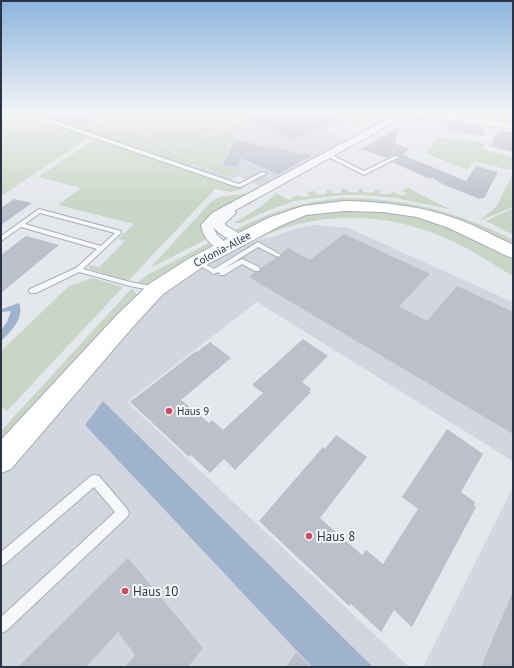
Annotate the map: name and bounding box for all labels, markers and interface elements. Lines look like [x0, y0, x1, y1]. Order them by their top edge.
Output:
street label: Colonia-Allee [191, 228, 254, 270]
place label: Haus 9 [177, 404, 209, 418]
marker: Haus 9 [164, 406, 174, 416]
place label: Haus 8 [317, 528, 355, 545]
marker: Haus 8 [304, 531, 314, 541]
place label: Haus 10 [133, 583, 178, 600]
marker: Haus 10 [120, 586, 130, 596]

